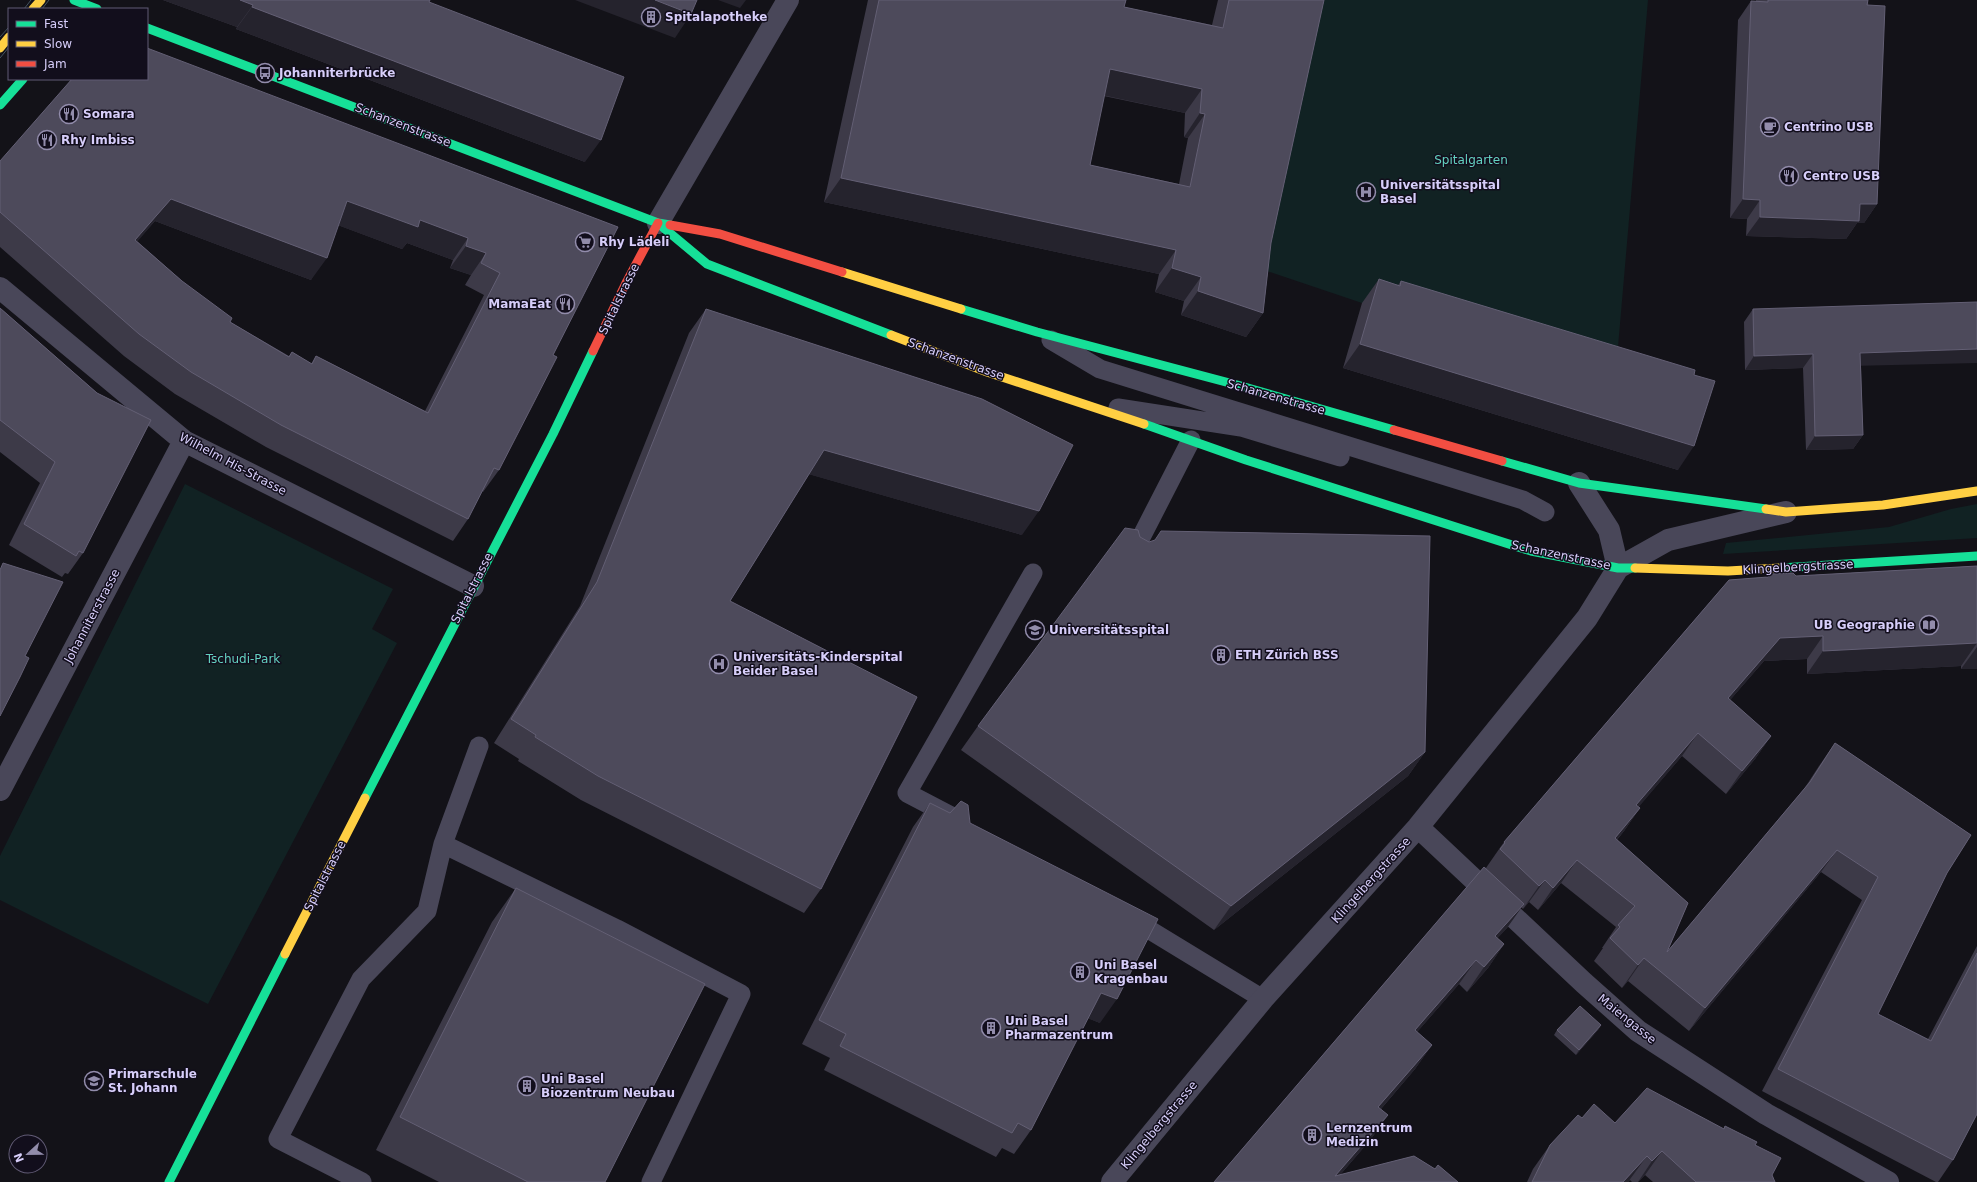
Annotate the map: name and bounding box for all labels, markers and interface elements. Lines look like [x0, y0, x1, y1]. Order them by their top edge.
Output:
building icon: Spitalapotheke [640, 6, 662, 28]
legend [8, 8, 148, 80]
place label: Spitalapotheke [665, 10, 767, 24]
text: Fast [44, 17, 68, 31]
text: Slow [44, 37, 72, 51]
text: Jam [43, 57, 67, 71]
bus stop icon: Johanniterbrücke [254, 62, 276, 84]
place label: Johanniterbrücke [278, 66, 395, 80]
street label: Schanzenstrasse [353, 100, 453, 150]
restaurant icon: Somara [58, 103, 80, 125]
place label: Somara [83, 107, 135, 121]
cafe icon: Centrino USB [1759, 116, 1781, 138]
place label: Centrino USB [1784, 120, 1874, 134]
restaurant icon: Rhy Imbiss [36, 129, 58, 151]
place label: Rhy Imbiss [61, 133, 135, 147]
park label: Spitalgarten [1434, 153, 1508, 167]
restaurant icon: Centro USB [1778, 165, 1800, 187]
place label: Centro USB [1803, 169, 1880, 183]
place label: Universitätsspital Basel [1380, 178, 1500, 206]
hospital icon: Universitätsspital Basel [1355, 181, 1377, 203]
supermarket icon: Rhy Lädeli [574, 231, 596, 253]
place label: Rhy Lädeli [599, 235, 669, 249]
street label: Spitalstrasse [596, 261, 642, 337]
restaurant icon: MamaEat [554, 293, 576, 315]
place label: MamaEat [488, 297, 551, 311]
street label: Schanzenstrasse [906, 335, 1006, 383]
street label: Schanzenstrasse [1225, 376, 1327, 418]
street label: Wilhelm His-Strasse [177, 430, 289, 498]
street label: Schanzenstrasse [1510, 538, 1612, 572]
street label: Spitalstrasse [448, 550, 496, 626]
street label: Klingelbergstrasse [1742, 557, 1854, 577]
street label: Johanniterstrasse [61, 567, 123, 666]
library icon: UB Geographie [1918, 614, 1940, 636]
place label: UB Geographie [1814, 618, 1915, 632]
school or university icon: Universitätsspital [1024, 619, 1046, 641]
place label: Universitätsspital [1049, 623, 1169, 637]
building icon: ETH Zürich BSS [1210, 644, 1232, 666]
place label: ETH Zürich BSS [1235, 648, 1339, 662]
place label: Universitäts-Kinderspital Beider Basel [733, 650, 903, 678]
park label: Tschudi-Park [205, 652, 280, 666]
hospital icon: Universitäts-Kinderspital Beider Basel [708, 653, 730, 675]
street label: Klingelbergstrasse [1329, 834, 1413, 926]
street label: Spitalstrasse [301, 838, 349, 914]
place label: Uni Basel Kragenbau [1094, 958, 1168, 986]
building icon: Uni Basel Kragenbau [1069, 961, 1091, 983]
street label: Maiengasse [1595, 991, 1659, 1047]
place label: Uni Basel Pharmazentrum [1005, 1014, 1113, 1042]
building icon: Uni Basel Pharmazentrum [980, 1017, 1002, 1039]
place label: Primarschule St. Johann [108, 1067, 197, 1095]
school or university icon: Primarschule St. Johann [83, 1070, 105, 1092]
place label: Uni Basel Biozentrum Neubau [541, 1072, 675, 1100]
building icon: Uni Basel Biozentrum Neubau [516, 1075, 538, 1097]
street label: Klingelbergstrasse [1118, 1078, 1200, 1172]
place label: Lernzentrum Medizin [1326, 1121, 1413, 1149]
building icon: Lernzentrum Medizin [1301, 1124, 1323, 1146]
north arrow [8, 1134, 48, 1174]
text: N [11, 1151, 27, 1164]

